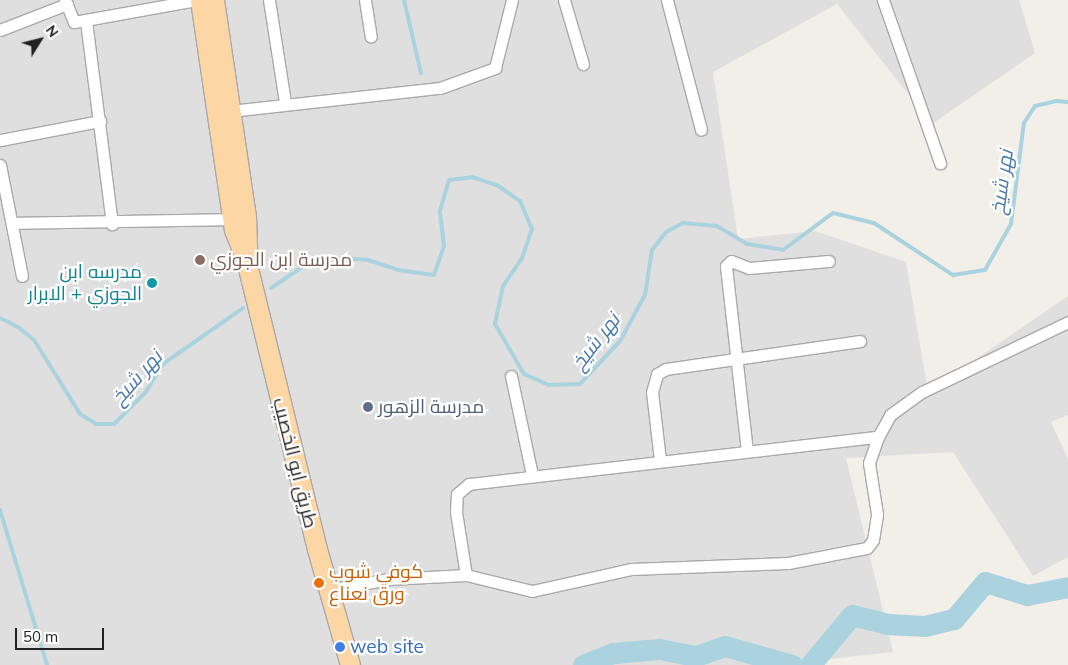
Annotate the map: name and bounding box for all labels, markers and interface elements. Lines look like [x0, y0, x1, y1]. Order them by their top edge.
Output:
north arrow [15, 15, 65, 65]
text: N [42, 22, 63, 41]
water label: نهر شيخ [985, 148, 1017, 216]
place label: مدرسة ابن الجوزي [210, 249, 352, 271]
marker: مدرسة ابن الجوزي [194, 254, 206, 266]
place label: مدرسه ابن الجوزي + الابرار [28, 261, 142, 305]
marker: مدرسه ابن الجوزي + الابرار [146, 277, 158, 289]
water label: نهر شيخ [566, 308, 624, 374]
water label: نهر شيخ [105, 345, 167, 409]
street label: طريق ابو الخصيب [268, 395, 322, 531]
place label: مدرسة الزهور [378, 396, 484, 418]
marker: مدرسة الزهور [362, 401, 374, 413]
place label: كوفي شوب ورق نعناع [329, 561, 423, 605]
marker: كوفي شوب ورق نعناع [313, 577, 325, 589]
scale bar [18, 618, 106, 650]
text: 50 m [23, 627, 58, 646]
place label: web site [350, 636, 424, 658]
marker: web site [334, 641, 346, 653]

